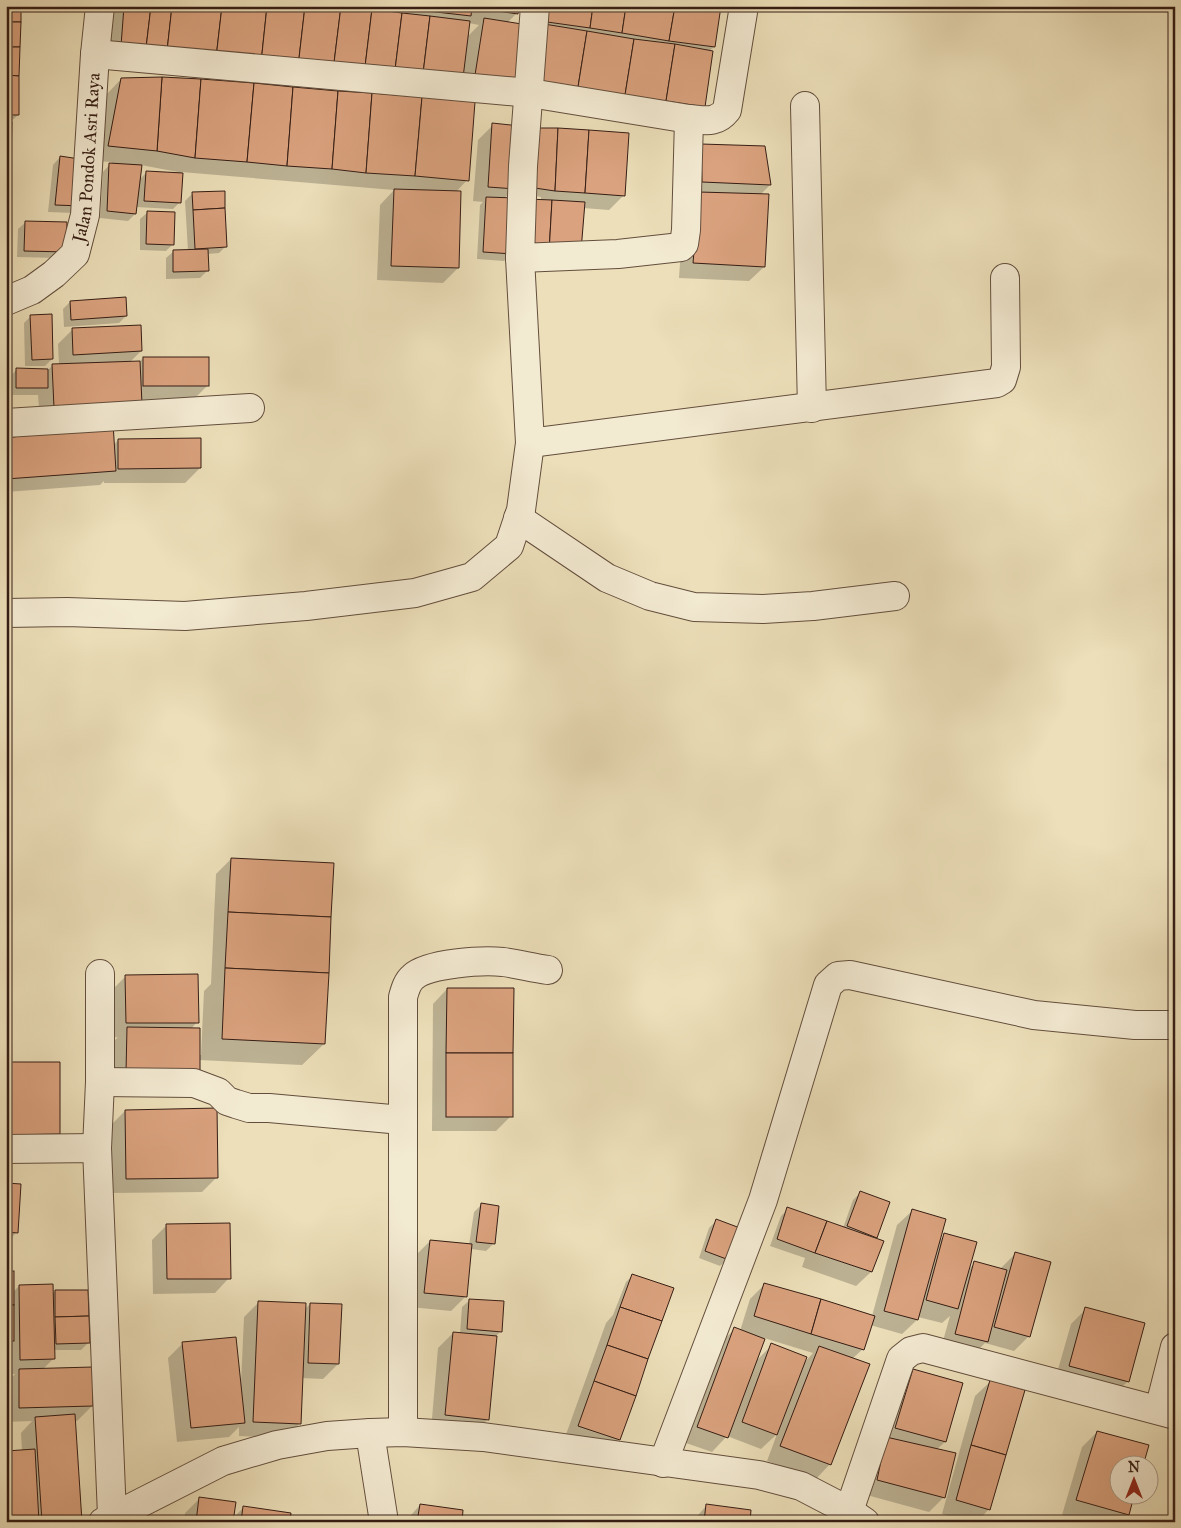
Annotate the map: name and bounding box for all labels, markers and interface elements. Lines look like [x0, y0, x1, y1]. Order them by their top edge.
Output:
street label: Jalan Pondok Asri Raya [67, 72, 105, 247]
north arrow [1108, 1456, 1158, 1506]
text: N [1128, 1459, 1140, 1476]

